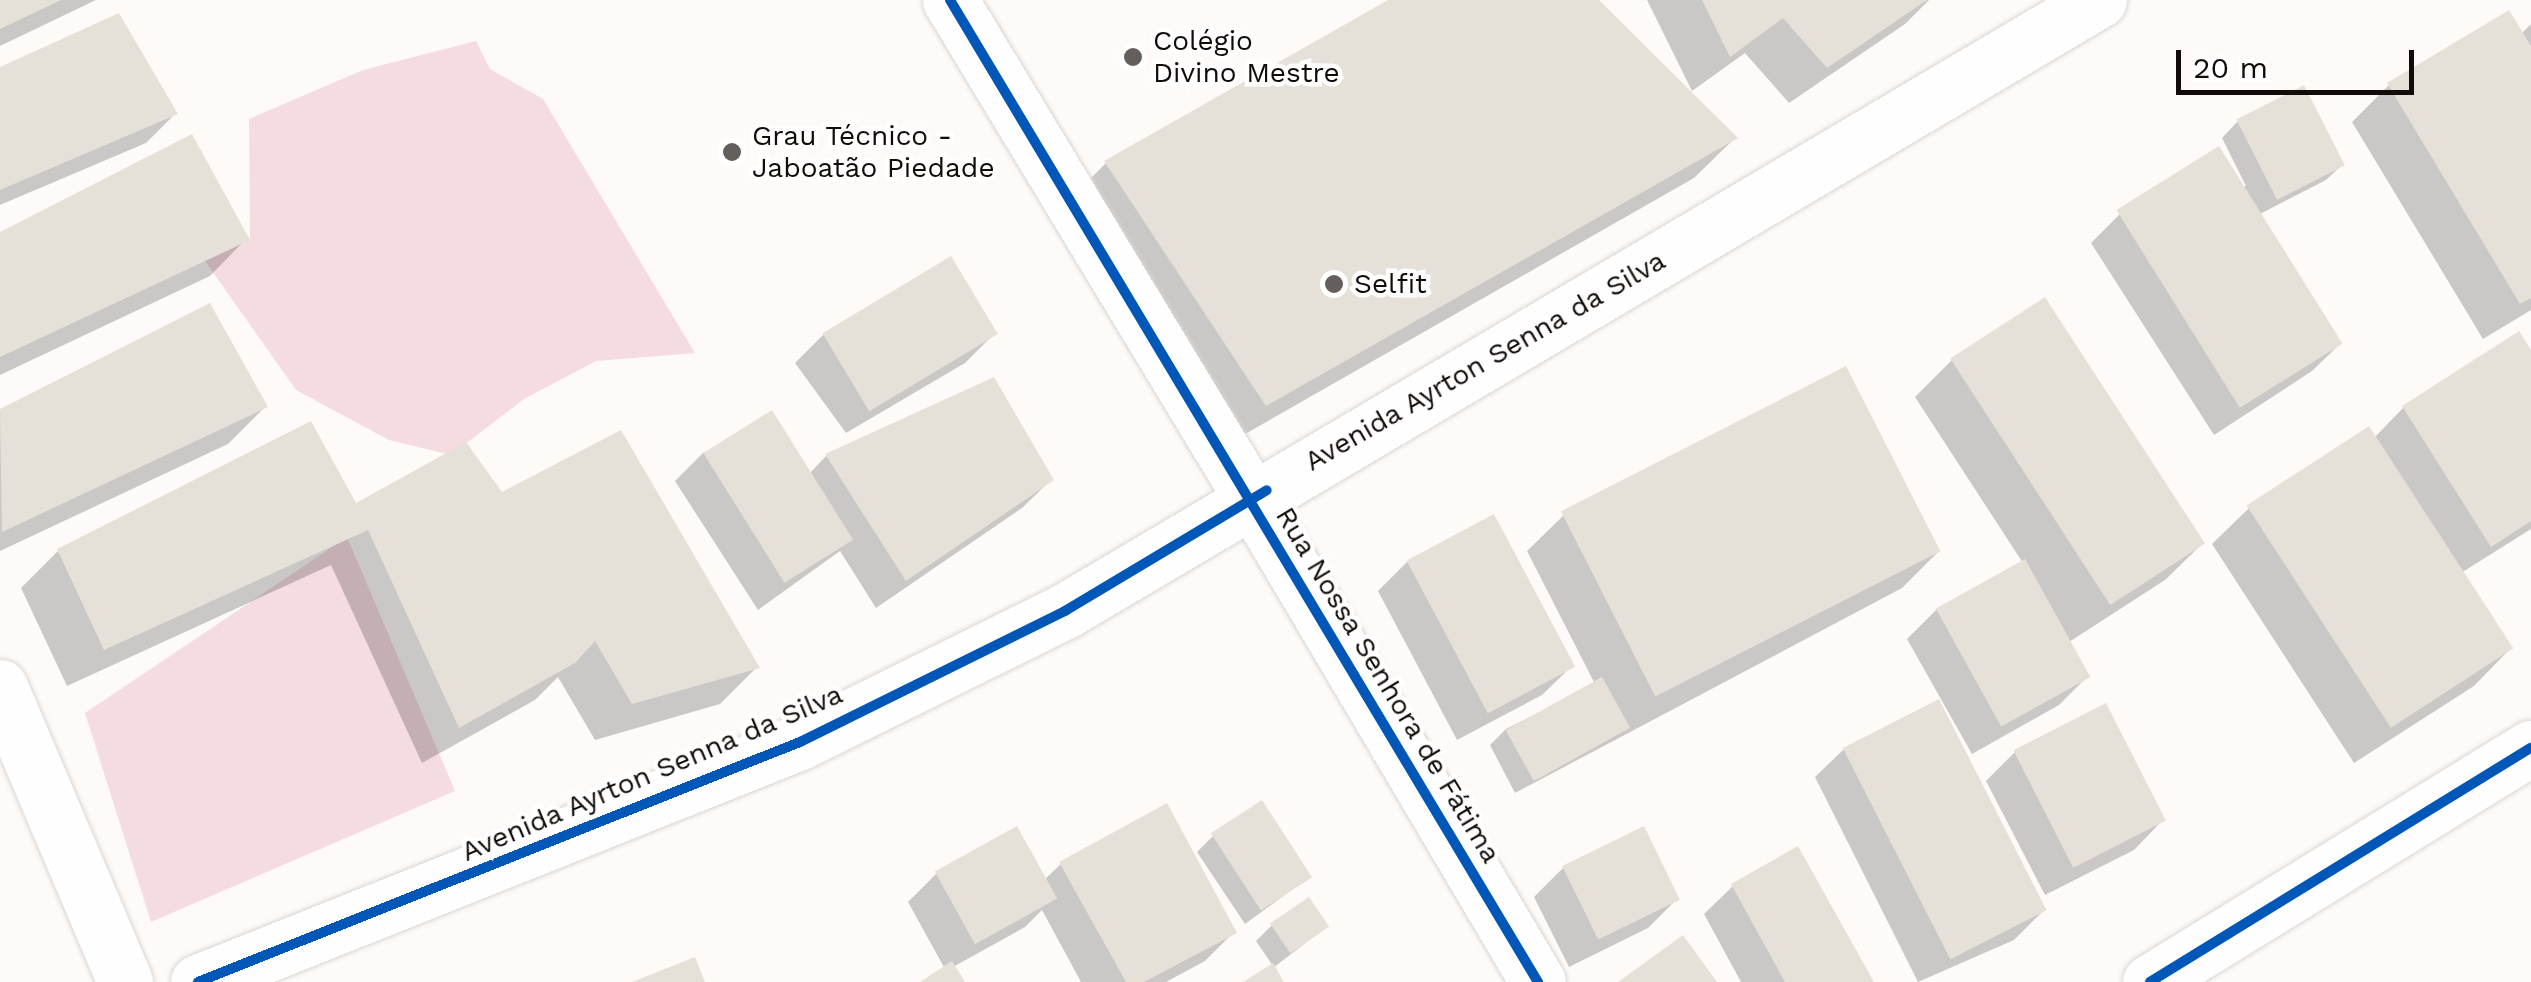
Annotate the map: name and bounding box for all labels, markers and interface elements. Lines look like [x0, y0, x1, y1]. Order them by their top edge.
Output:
place label: Colégio Divino Mestre [1153, 24, 1340, 90]
scale bar [2181, 30, 2418, 92]
marker: Colégio Divino Mestre [1122, 46, 1144, 68]
text: 20 m [2193, 50, 2268, 85]
place label: Grau Técnico - Jaboatão Piedade [752, 119, 995, 185]
marker: Grau Técnico - Jaboatão Piedade [721, 141, 743, 163]
street label: Avenida Ayrton Senna da Silva [1297, 243, 1673, 479]
place label: Selfit [1354, 267, 1427, 301]
marker: Selfit [1323, 273, 1345, 295]
street label: Rua Nossa Senhora de Fátima [1268, 500, 1508, 870]
street label: Avenida Ayrton Senna da Silva [455, 677, 849, 869]

